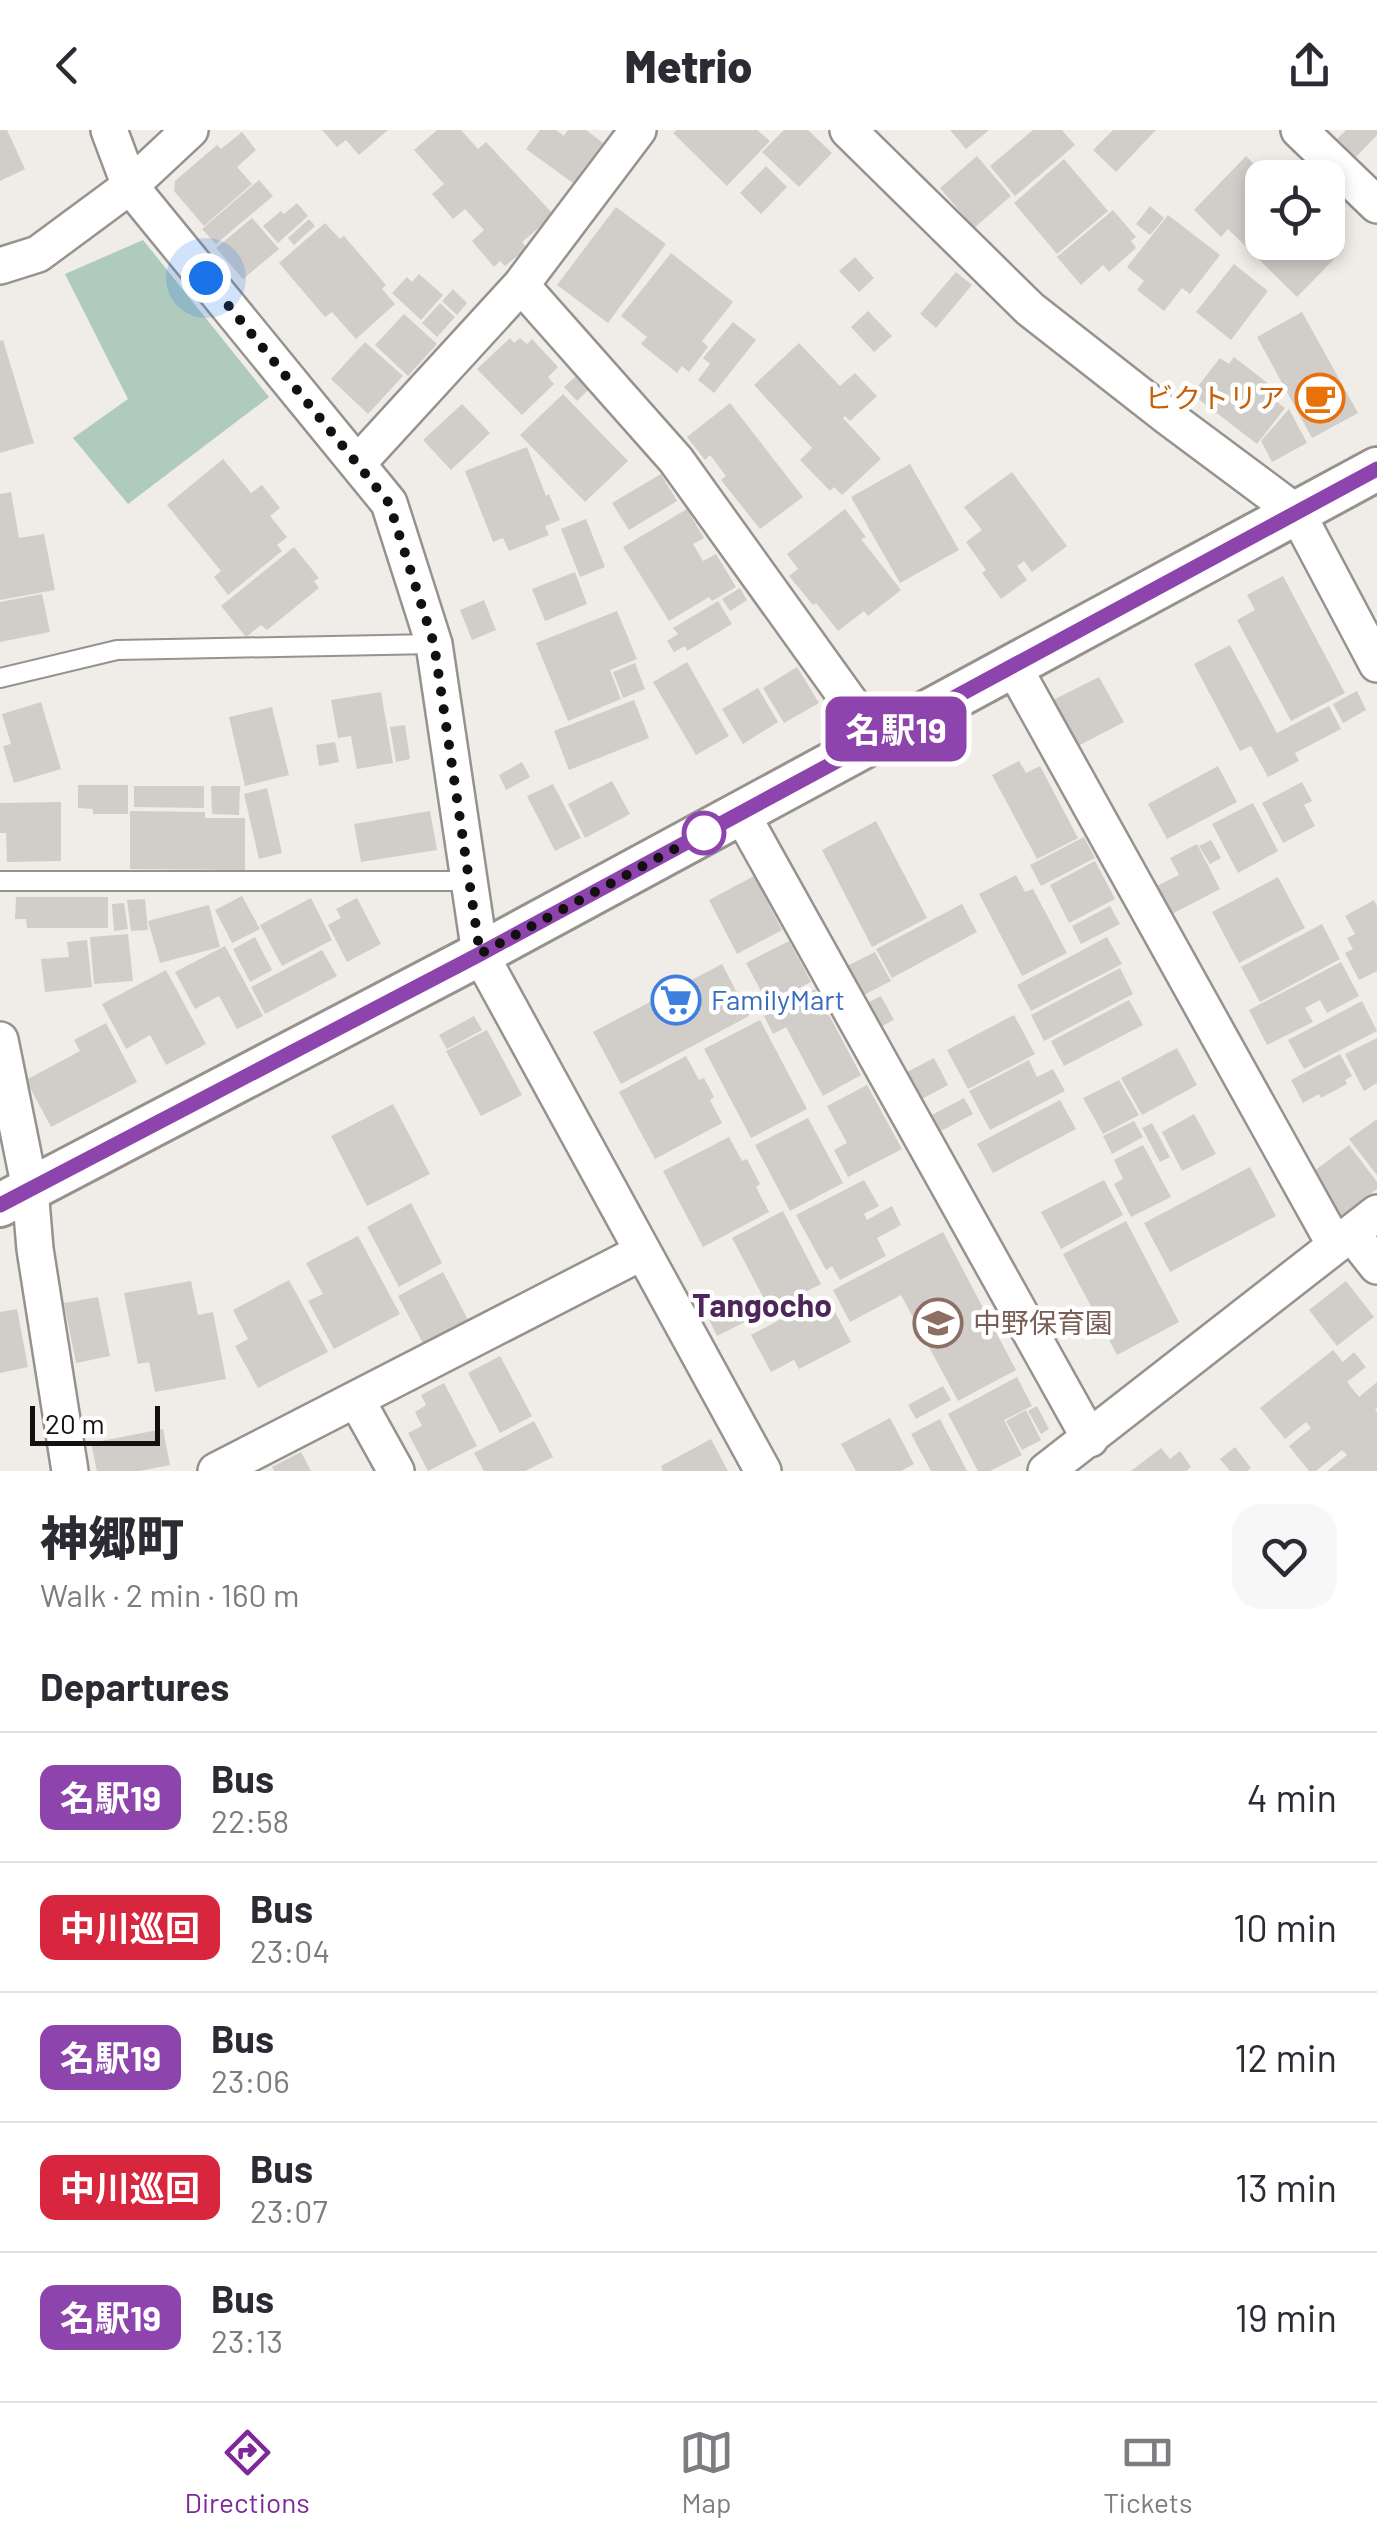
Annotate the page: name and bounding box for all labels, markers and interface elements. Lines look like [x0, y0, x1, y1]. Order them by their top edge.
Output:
icon: back [40, 38, 95, 93]
text: Metrio [625, 38, 752, 92]
icon: share [1282, 38, 1337, 93]
map controls [1245, 160, 1345, 260]
button: locate [1245, 160, 1345, 260]
your location [181, 253, 231, 303]
cafe icon: ビクトリア [1294, 372, 1346, 424]
place label: ビクトリア [1145, 380, 1285, 414]
line badge: 名駅19 [826, 696, 966, 762]
text: 名駅19 [846, 708, 946, 750]
unlabelled marker [683, 812, 725, 854]
supermarket icon: FamilyMart [650, 974, 702, 1026]
place label: FamilyMart [711, 982, 845, 1016]
district label: Tangocho [692, 1285, 832, 1323]
school or university icon: 中野保育園 [912, 1297, 964, 1349]
place label: 中野保育園 [973, 1305, 1113, 1339]
scale bar [30, 1401, 160, 1446]
text: 20 m [45, 1406, 105, 1440]
button: heart [1232, 1504, 1337, 1609]
text: 神郷町 [40, 1508, 184, 1566]
text: Walk · 2 min · 160 m [40, 1575, 299, 1613]
text: Departures [40, 1663, 229, 1709]
text: Bus [211, 1755, 274, 1801]
text: 4 min [1247, 1774, 1337, 1820]
text: 名駅19 [60, 1776, 161, 1818]
text: 22:58 [211, 1801, 289, 1839]
text: Bus [250, 1885, 313, 1931]
text: 10 min [1233, 1904, 1337, 1950]
text: 中川巡回 [60, 1906, 200, 1948]
text: 23:04 [250, 1931, 330, 1969]
text: Bus [211, 2015, 274, 2061]
text: 12 min [1234, 2034, 1337, 2080]
text: 名駅19 [60, 2036, 161, 2078]
text: 23:06 [211, 2061, 290, 2099]
text: Bus [250, 2145, 313, 2191]
text: 13 min [1235, 2164, 1337, 2210]
text: 中川巡回 [60, 2166, 200, 2208]
text: 23:07 [250, 2191, 328, 2229]
text: Bus [211, 2275, 274, 2321]
text: 19 min [1235, 2294, 1337, 2340]
text: 名駅19 [60, 2296, 161, 2338]
text: 23:13 [211, 2321, 283, 2359]
tab: Directions [185, 2425, 310, 2519]
tab: Map [679, 2425, 734, 2519]
tab: Tickets [1103, 2425, 1192, 2519]

